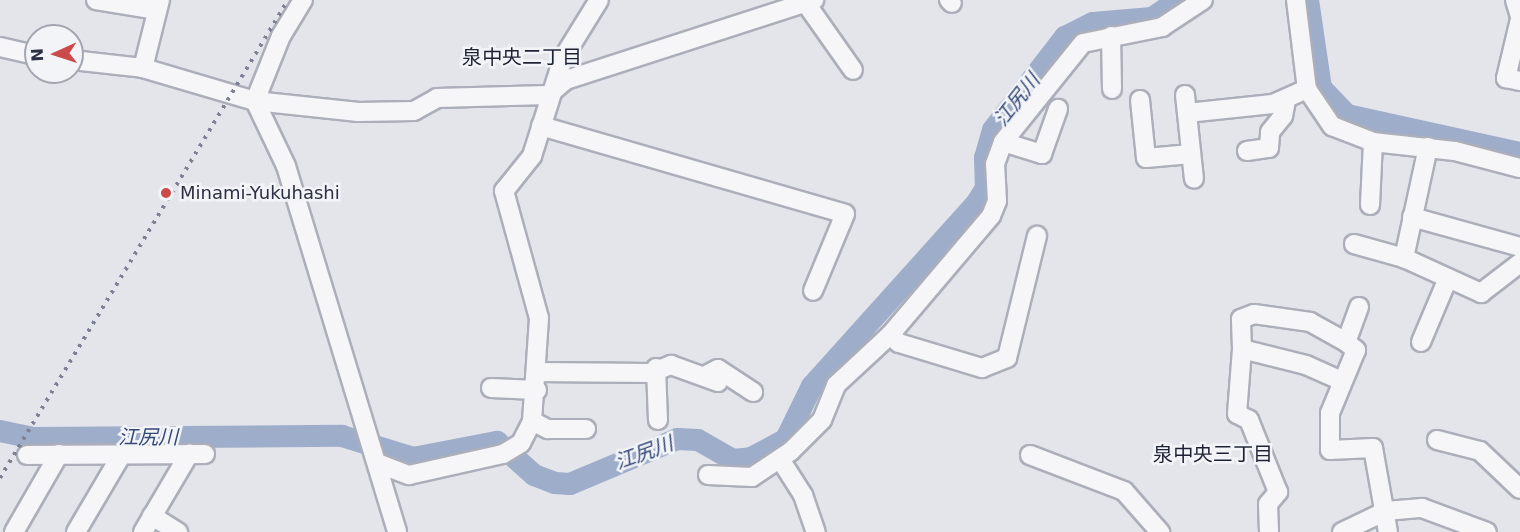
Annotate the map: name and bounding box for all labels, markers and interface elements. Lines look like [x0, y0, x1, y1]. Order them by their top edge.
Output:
north arrow [24, 24, 84, 84]
district label: 泉中央二丁目 [462, 45, 582, 69]
text: N [28, 48, 47, 62]
water label: 江尻川 [989, 69, 1045, 131]
place label: Minami-Yukuhashi [180, 182, 340, 204]
marker: Minami-Yukuhashi [157, 184, 175, 202]
water label: 江尻川 [118, 425, 178, 449]
water label: 江尻川 [612, 431, 676, 475]
district label: 泉中央三丁目 [1153, 442, 1273, 466]

